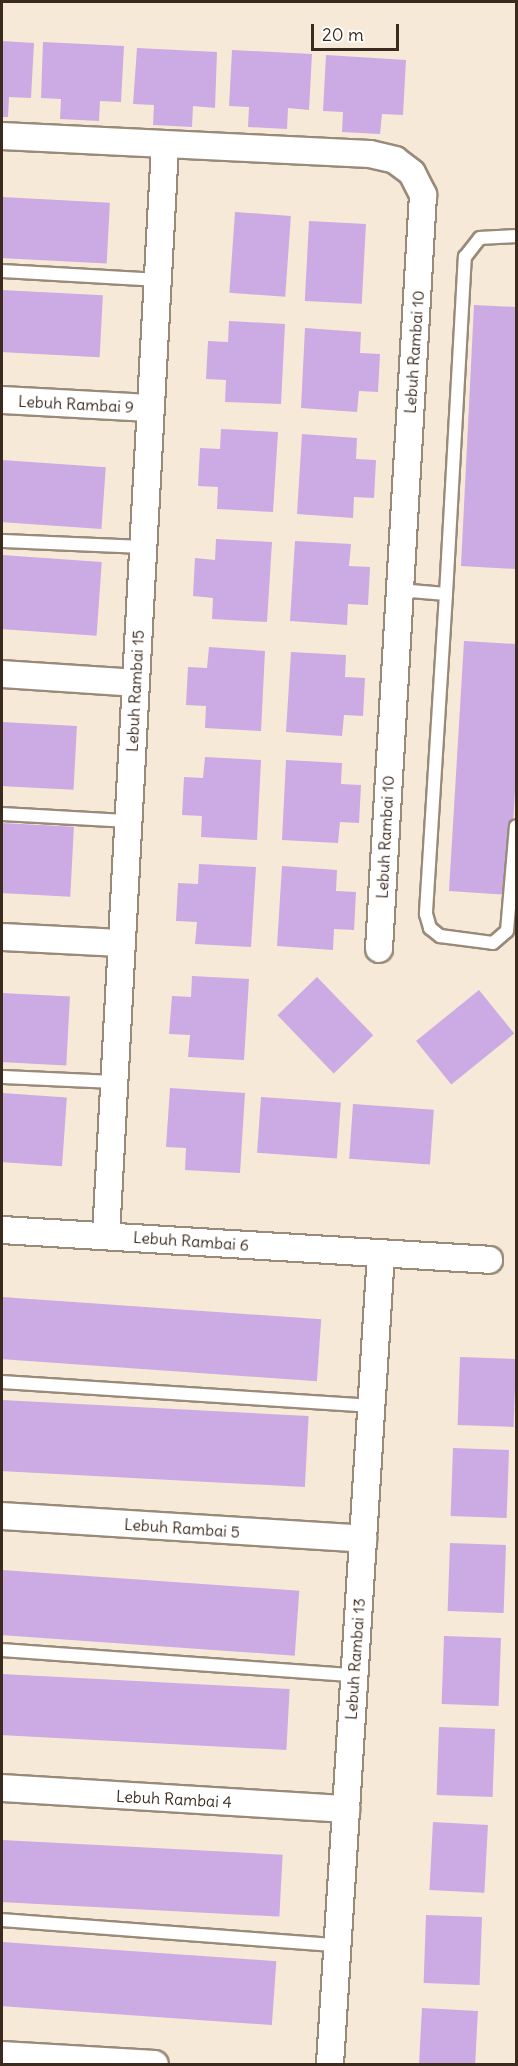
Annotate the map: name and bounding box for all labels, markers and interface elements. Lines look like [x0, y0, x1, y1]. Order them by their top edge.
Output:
scale bar [314, 12, 402, 50]
text: 20 m [322, 23, 364, 46]
street label: Lebuh Rambai 10 [400, 290, 428, 414]
street label: Lebuh Rambai 9 [18, 391, 134, 417]
street label: Lebuh Rambai 15 [122, 629, 148, 753]
street label: Lebuh Rambai 10 [372, 775, 398, 899]
street label: Lebuh Rambai 6 [133, 1227, 249, 1255]
street label: Lebuh Rambai 5 [124, 1514, 240, 1542]
street label: Lebuh Rambai 13 [341, 1597, 369, 1721]
street label: Lebuh Rambai 4 [116, 1786, 232, 1812]

